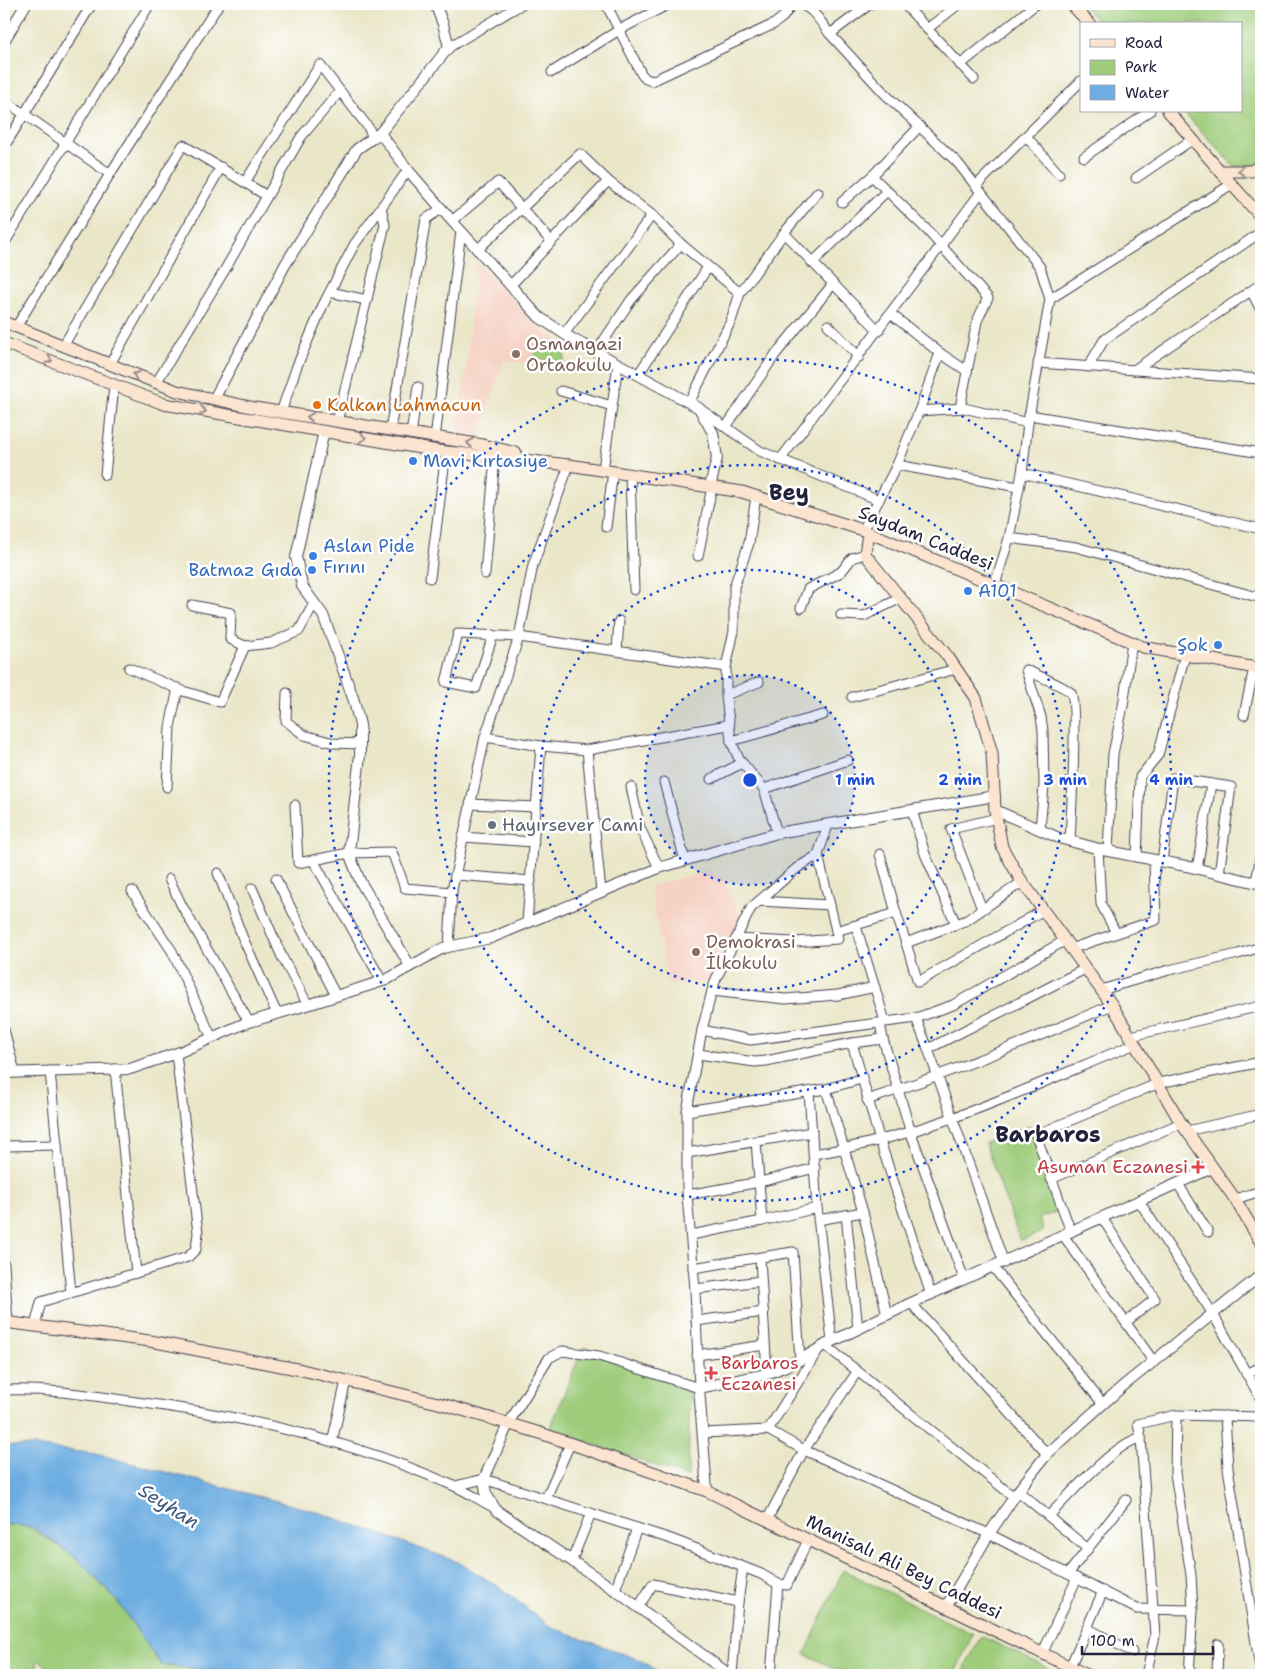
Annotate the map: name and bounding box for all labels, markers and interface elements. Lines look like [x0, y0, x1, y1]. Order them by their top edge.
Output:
legend [1080, 22, 1242, 112]
text: Road [1125, 33, 1163, 53]
text: Park [1125, 57, 1157, 77]
text: Water [1125, 83, 1169, 103]
one-way arrow [1237, 166, 1245, 176]
place label: Osmangazi Ortaokulu [526, 332, 622, 377]
marker: Osmangazi Ortaokulu [510, 348, 522, 360]
one-way arrow [44, 354, 53, 364]
one-way arrow [132, 371, 141, 381]
place label: Kalkan Lahmacun [327, 393, 481, 417]
marker: Kalkan Lahmacun [311, 399, 323, 411]
one-way arrow [199, 405, 208, 415]
one-way arrow [306, 413, 314, 423]
one-way arrow [359, 433, 368, 443]
one-way arrow [466, 439, 475, 449]
place label: Mavi Kırtasiye [423, 449, 548, 473]
marker: Mavi Kırtasiye [407, 455, 419, 467]
district label: Bey [769, 478, 809, 507]
street label: Saydam Caddesi [855, 500, 997, 576]
place label: Aslan Pide Fırını [323, 534, 415, 579]
marker: Aslan Pide Fırını [307, 550, 319, 562]
place label: Batmaz Gıda [188, 558, 302, 582]
marker: Batmaz Gıda [306, 564, 318, 576]
place label: A101 [978, 579, 1017, 603]
marker: A101 [962, 585, 974, 597]
place label: Şok [1177, 633, 1208, 657]
marker: Şok [1212, 639, 1224, 651]
text: 1 min [835, 770, 875, 790]
text: 2 min [938, 770, 982, 790]
text: 3 min [1043, 770, 1087, 790]
text: 4 min [1149, 770, 1193, 790]
centre of rings [741, 771, 759, 789]
place label: Hayırsever Cami [502, 813, 643, 837]
marker: Hayırsever Cami [486, 819, 498, 831]
place label: Demokrasi İlkokulu [706, 930, 796, 975]
marker: Demokrasi İlkokulu [690, 946, 702, 958]
district label: Barbaros [995, 1120, 1101, 1149]
place label: Asuman Eczanesi [1037, 1155, 1188, 1179]
marker: Asuman Eczanesi [1192, 1161, 1204, 1173]
place label: Barbaros Eczanesi [721, 1351, 799, 1396]
marker: Barbaros Eczanesi [705, 1367, 717, 1379]
water label: Seyhan [134, 1478, 204, 1534]
street label: Manisalı Ali Bey Caddesi [802, 1509, 1006, 1625]
scale bar [1082, 1624, 1214, 1656]
text: 100 m [1090, 1631, 1135, 1651]

